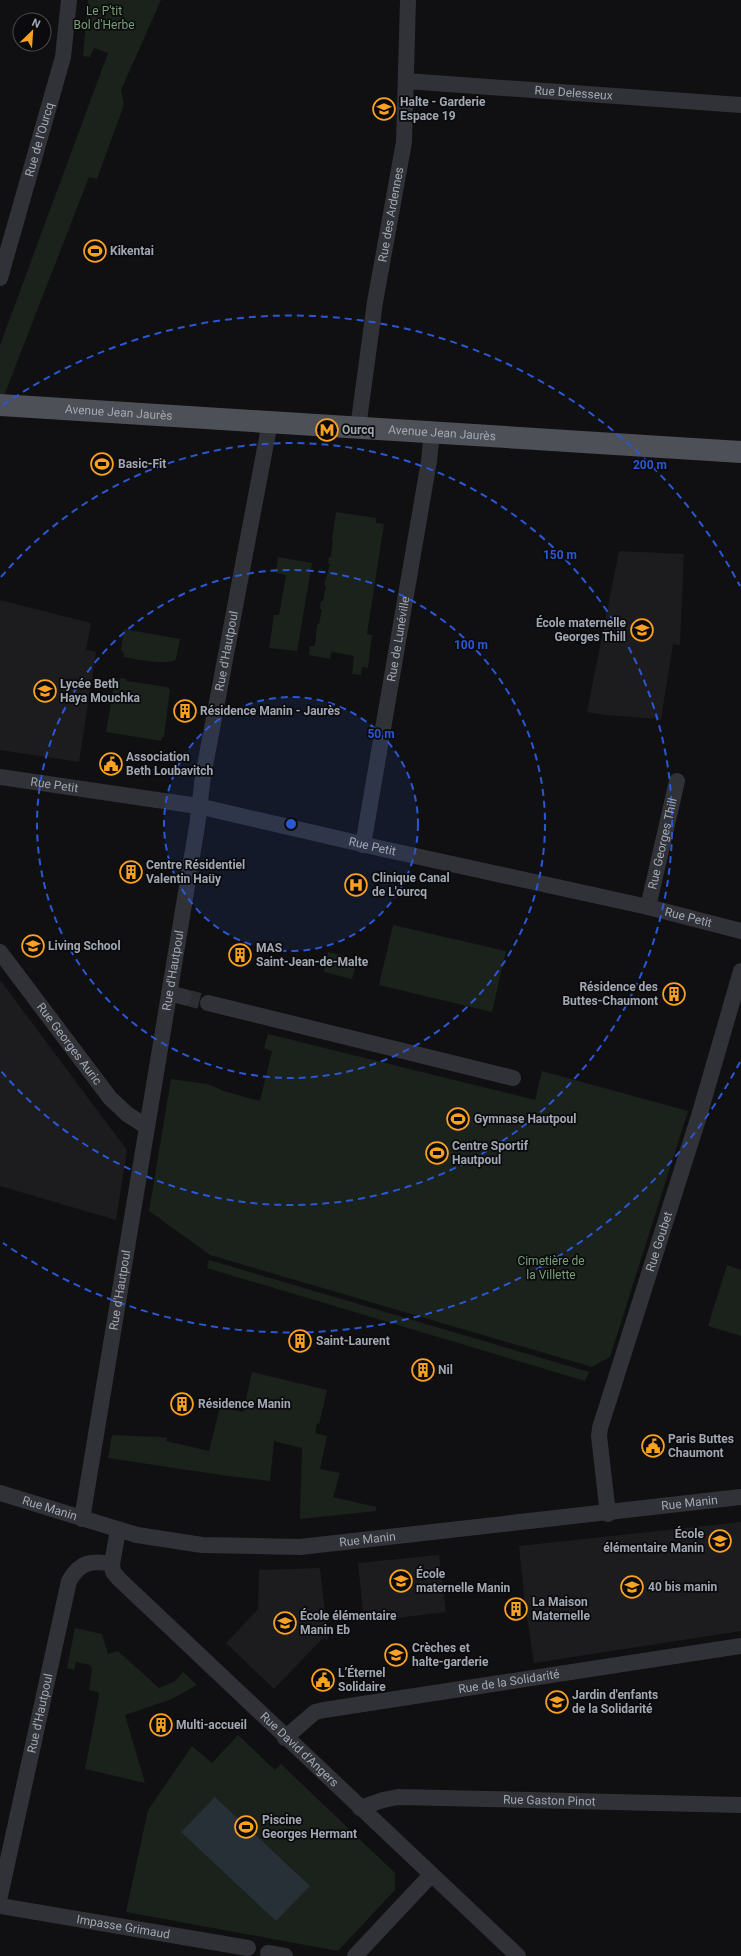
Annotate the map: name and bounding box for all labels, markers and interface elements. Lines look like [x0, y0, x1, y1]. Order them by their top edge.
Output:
park label: Le P'tit Bol d'Herbe [73, 4, 135, 32]
north arrow [12, 12, 52, 52]
text: N [30, 16, 42, 31]
street label: Rue Delesseux [534, 83, 613, 103]
place label: Halte - Garderie Espace 19 [400, 95, 486, 123]
school or university icon: Halte - Garderie Espace 19 [371, 96, 397, 122]
street label: Rue de l'Ourcq [22, 101, 57, 178]
street label: Rue des Ardennes [375, 166, 406, 263]
sports icon: Kikentai [82, 238, 108, 264]
place label: Kikentai [110, 244, 154, 258]
street label: Avenue Jean Jaurès [65, 402, 173, 423]
metro station icon: Ourcq [314, 417, 340, 443]
place label: Ourcq [342, 423, 375, 437]
street label: Avenue Jean Jaurès [388, 423, 496, 443]
sports icon: Basic-Fit [89, 451, 115, 477]
place label: Basic-Fit [118, 457, 166, 471]
text: 200 m [633, 458, 667, 472]
text: 150 m [543, 548, 577, 562]
street label: Rue de Lunéville [384, 595, 413, 683]
street label: Rue d'Hautpoul [212, 610, 241, 692]
place label: École maternelle Georges Thill [536, 615, 627, 644]
school or university icon: École maternelle Georges Thill [629, 617, 655, 643]
text: 100 m [454, 638, 488, 652]
place label: Lycée Beth Haya Mouchka [60, 677, 141, 705]
school or university icon: Lycée Beth Haya Mouchka [32, 678, 58, 704]
building icon: Résidence Manin - Jaurès [172, 698, 198, 724]
place label: Résidence Manin - Jaurès [200, 704, 340, 718]
text: 50 m [367, 727, 395, 741]
place label: Association Beth Loubavitch [126, 750, 214, 778]
public building icon: Association Beth Loubavitch [98, 751, 124, 777]
street label: Rue Petit [30, 775, 79, 795]
street label: Rue Georges Thill [645, 797, 680, 891]
centre of rings [284, 817, 298, 831]
street label: Rue Petit [347, 834, 397, 859]
place label: Centre Résidentiel Valentin Haüy [146, 858, 245, 886]
building icon: Centre Résidentiel Valentin Haüy [118, 859, 144, 885]
place label: Clinique Canal de L'ourcq [372, 871, 450, 899]
hospital icon: Clinique Canal de L'ourcq [343, 872, 369, 898]
street label: Rue Petit [663, 905, 713, 930]
street label: Rue d'Hautpoul [159, 929, 187, 1012]
school or university icon: Living School [20, 933, 46, 959]
place label: Living School [48, 939, 121, 953]
place label: MAS Saint-Jean-de-Malte [256, 941, 369, 969]
building icon: MAS Saint-Jean-de-Malte [227, 942, 253, 968]
place label: Résidence des Buttes-Chaumont [562, 980, 658, 1008]
building icon: Résidence des Buttes-Chaumont [661, 981, 687, 1007]
street label: Rue Georges Auric [34, 1000, 105, 1087]
sports icon: Gymnase Hautpoul [445, 1106, 471, 1132]
place label: Gymnase Hautpoul [474, 1112, 577, 1126]
place label: Centre Sportif Hautpoul [452, 1139, 529, 1167]
sports icon: Centre Sportif Hautpoul [424, 1140, 450, 1166]
street label: Rue Goubet [643, 1210, 675, 1273]
street label: Rue d'Hautpoul [106, 1249, 134, 1331]
park label: Cimetière de la Villette [517, 1254, 585, 1282]
building icon: Saint-Laurent [287, 1328, 313, 1354]
place label: Saint-Laurent [316, 1334, 390, 1348]
building icon: Nil [410, 1357, 436, 1383]
place label: Nil [438, 1363, 453, 1377]
building icon: Résidence Manin [169, 1391, 195, 1417]
place label: Résidence Manin [198, 1397, 291, 1411]
place label: Paris Buttes Chaumont [668, 1432, 734, 1460]
public building icon: Paris Buttes Chaumont [640, 1433, 666, 1459]
street label: Rue Manin [21, 1493, 79, 1523]
street label: Rue Manin [661, 1493, 718, 1513]
place label: École élémentaire Manin [603, 1526, 705, 1555]
school or university icon: École élémentaire Manin [707, 1528, 733, 1554]
street label: Rue Manin [339, 1529, 396, 1549]
place label: École maternelle Manin [416, 1566, 511, 1595]
school or university icon: École maternelle Manin [388, 1568, 414, 1594]
school or university icon: 40 bis manin [619, 1574, 645, 1600]
place label: 40 bis manin [648, 1580, 718, 1594]
place label: La Maison Maternelle [532, 1595, 590, 1623]
building icon: La Maison Maternelle [503, 1596, 529, 1622]
place label: École élémentaire Manin Eb [300, 1608, 397, 1637]
school or university icon: École élémentaire Manin Eb [272, 1610, 298, 1636]
place label: Crèches et halte-garderie [412, 1641, 489, 1669]
school or university icon: Crèches et halte-garderie [383, 1642, 409, 1668]
place label: L’Éternel Solidaire [338, 1665, 386, 1694]
public building icon: L’Éternel Solidaire [310, 1667, 336, 1693]
street label: Rue de la Solidarité [457, 1667, 561, 1696]
street label: Rue d'Hautpoul [25, 1672, 56, 1754]
place label: Jardin d'enfants de la Solidarité [572, 1688, 658, 1716]
school or university icon: Jardin d'enfants de la Solidarité [544, 1689, 570, 1715]
street label: Rue David d'Angers [257, 1709, 341, 1790]
building icon: Multi-accueil [148, 1712, 174, 1738]
place label: Multi-accueil [176, 1718, 247, 1732]
street label: Rue Gaston Pinot [503, 1792, 596, 1809]
place label: Piscine Georges Hermant [262, 1813, 357, 1841]
sports icon: Piscine Georges Hermant [233, 1814, 259, 1840]
street label: Impasse Grimaud [75, 1912, 171, 1942]

